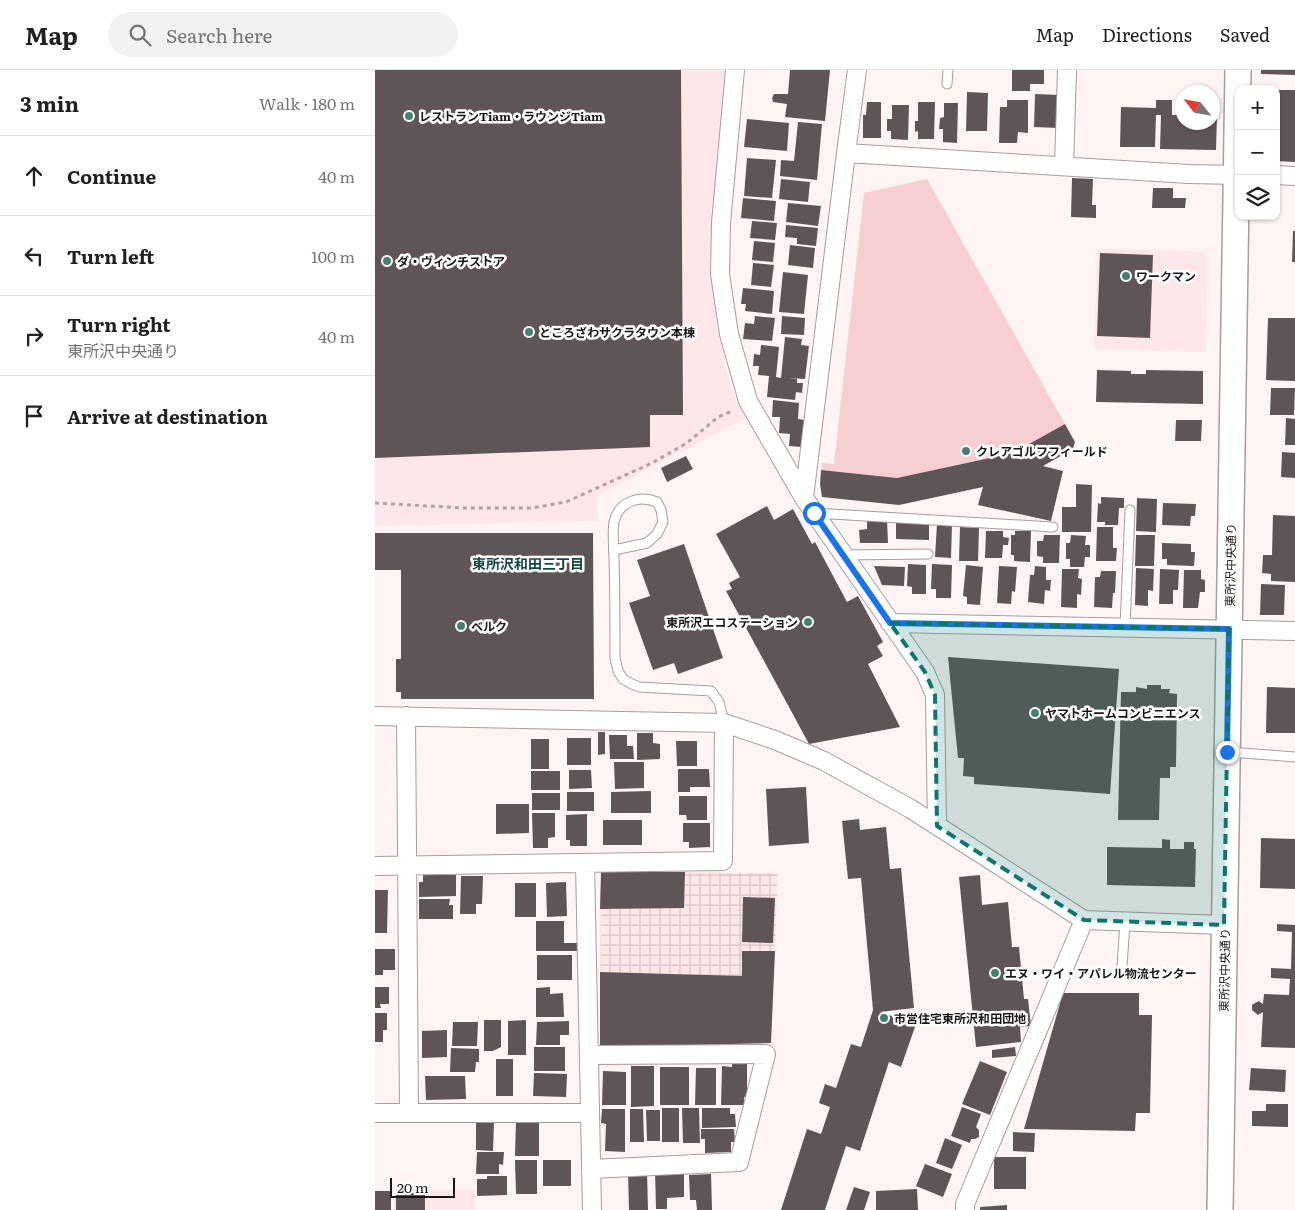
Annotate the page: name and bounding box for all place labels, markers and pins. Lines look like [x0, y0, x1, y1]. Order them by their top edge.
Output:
place label: レストランTiam・ラウンジTiam [419, 107, 603, 125]
marker: レストランTiam・ラウンジTiam [403, 110, 415, 122]
place label: ダ・ヴィンチストア [397, 252, 505, 270]
marker: ダ・ヴィンチストア [381, 255, 393, 267]
place label: ワークマン [1136, 267, 1196, 285]
marker: ワークマン [1120, 270, 1132, 282]
place label: ところざわサクラタウン本棟 [539, 323, 695, 341]
marker: ところざわサクラタウン本棟 [523, 326, 535, 338]
place label: クレアゴルフフィールド [976, 442, 1108, 460]
marker: クレアゴルフフィールド [960, 445, 972, 457]
place label: 東所沢エコステーション [666, 613, 798, 631]
marker: 東所沢エコステーション [802, 616, 814, 628]
place label: ベルク [471, 617, 507, 635]
marker: ベルク [455, 620, 467, 632]
place label: ヤマトホームコンビニエンス [1045, 704, 1200, 722]
marker: ヤマトホームコンビニエンス [1029, 707, 1041, 719]
place label: エヌ・ワイ・アパレル物流センター [1005, 964, 1197, 982]
marker: エヌ・ワイ・アパレル物流センター [989, 967, 1001, 979]
place label: 市営住宅東所沢和田団地 [894, 1009, 1026, 1027]
marker: 市営住宅東所沢和田団地 [878, 1012, 890, 1024]

